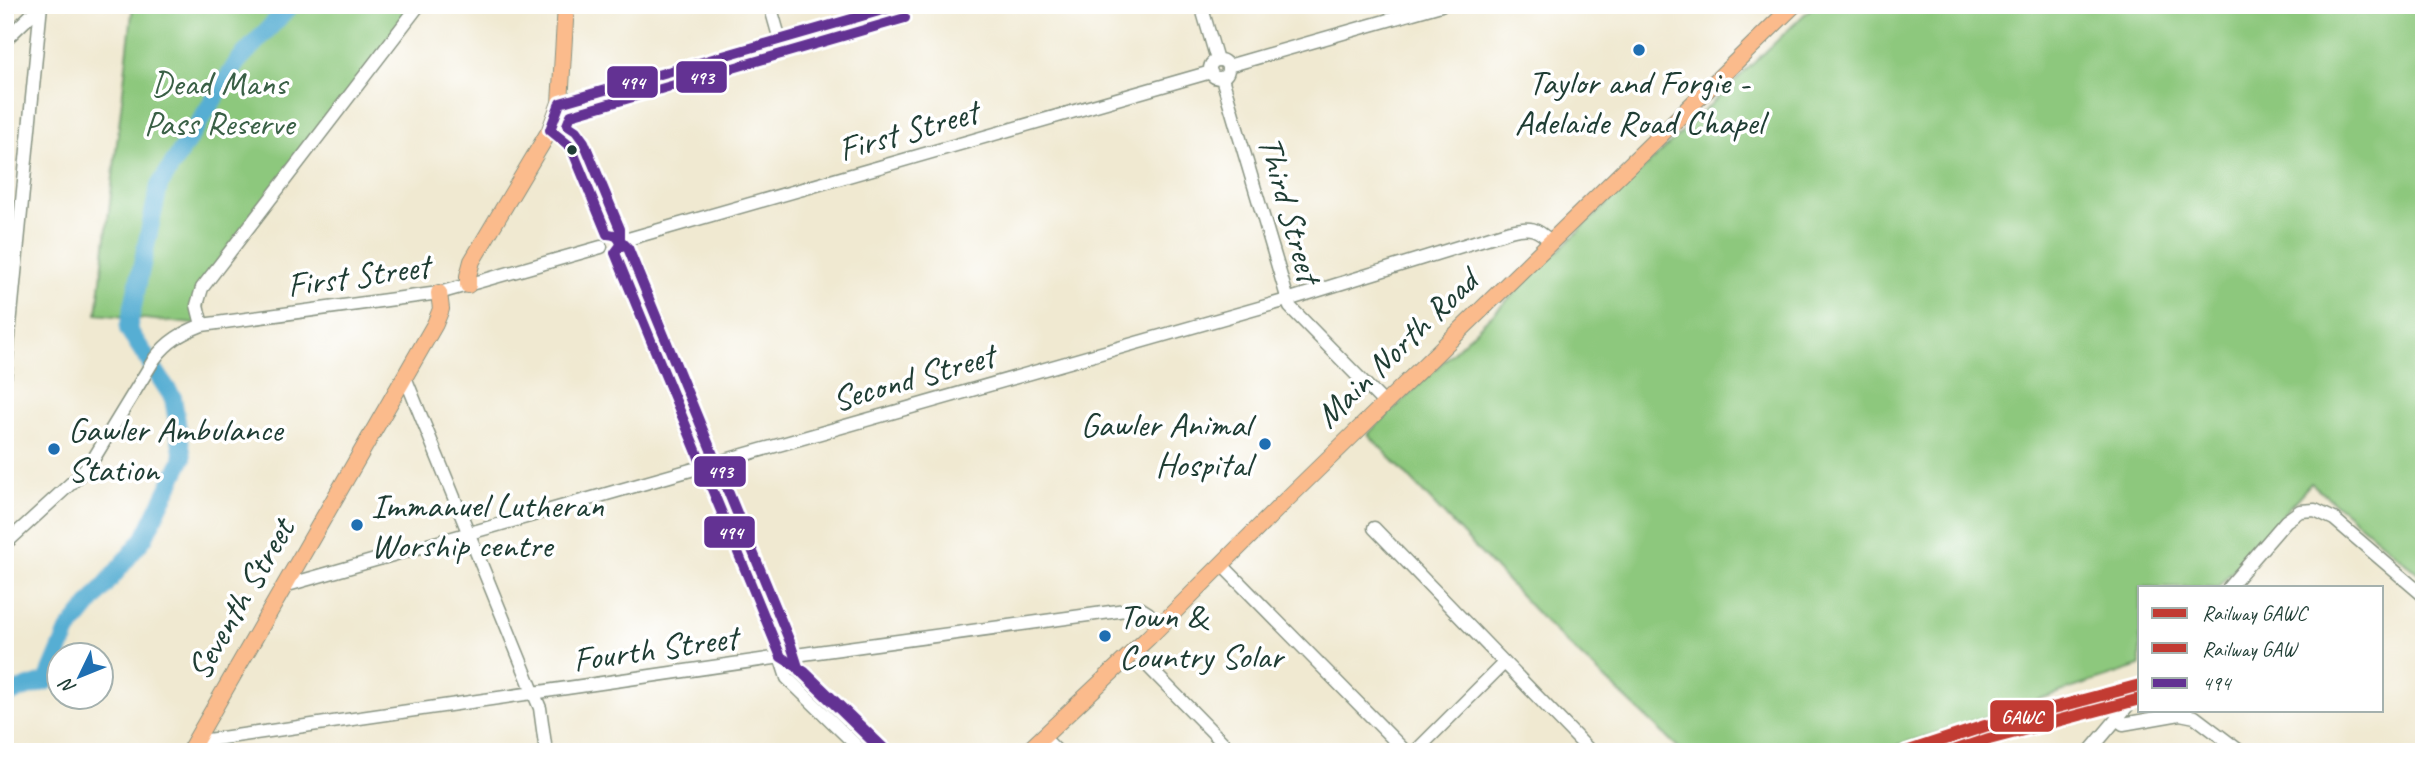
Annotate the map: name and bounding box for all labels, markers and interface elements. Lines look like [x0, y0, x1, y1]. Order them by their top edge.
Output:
marker: Taylor and Forgie - Adelaide Road Chapel [1631, 42, 1647, 58]
line badge: 493 [675, 60, 728, 94]
place label: Taylor and Forgie - Adelaide Road Chapel [1515, 60, 1769, 145]
park label: Dead Mans Pass Reserve [144, 61, 297, 146]
line badge: 494 [606, 65, 659, 99]
text: 493 [688, 66, 716, 90]
text: 494 [619, 71, 647, 95]
street label: First Street [833, 88, 987, 172]
street label: Third Street [1247, 131, 1333, 292]
unlabelled marker [565, 143, 579, 157]
street label: First Street [284, 243, 436, 308]
street label: Main North Road [1305, 256, 1491, 437]
street label: Second Street [827, 332, 1004, 422]
place label: Gawler Animal Hospital [1080, 402, 1257, 487]
place label: Gawler Ambulance Station [68, 407, 285, 492]
marker: Gawler Animal Hospital [1257, 436, 1273, 452]
marker: Gawler Ambulance Station [46, 441, 62, 457]
line badge: 493 [693, 455, 747, 488]
text: 493 [707, 460, 735, 484]
place label: Immanuel Lutheran Worship centre [371, 483, 604, 568]
street label: Seventh Street [176, 508, 306, 688]
line badge: 494 [703, 515, 756, 549]
marker: Immanuel Lutheran Worship centre [349, 517, 365, 533]
text: 494 [717, 521, 745, 545]
legend [2138, 586, 2384, 712]
place label: Town & Country Solar [1119, 594, 1285, 679]
text: Railway GAWC [2202, 600, 2310, 626]
street label: Fourth Street [570, 614, 744, 682]
marker: Town & Country Solar [1097, 628, 1113, 644]
text: Railway GAW [2202, 636, 2299, 662]
north arrow [46, 642, 116, 712]
text: 494 [2202, 670, 2233, 696]
text: N [53, 672, 81, 699]
line badge: GAWC [1989, 699, 2055, 733]
text: GAWC [2001, 705, 2045, 729]

